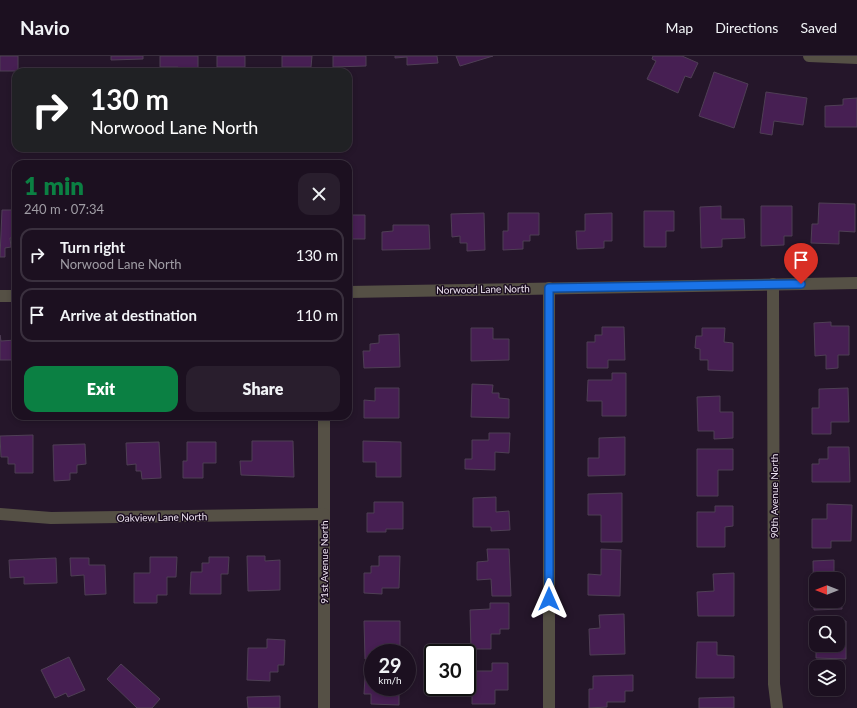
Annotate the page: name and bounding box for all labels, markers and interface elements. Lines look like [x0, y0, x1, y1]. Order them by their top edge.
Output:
text: Navio [20, 16, 70, 39]
text: Map [666, 19, 693, 36]
text: Directions [715, 19, 778, 36]
text: Saved [800, 19, 837, 36]
text: 130 m [90, 82, 169, 116]
icon: right [24, 84, 76, 136]
text: Norwood Lane North [90, 116, 258, 138]
text: 1 min [24, 171, 84, 200]
button: close [298, 173, 340, 215]
text: 240 m · 07:34 [24, 201, 104, 217]
text: Turn right [60, 238, 125, 256]
pin [784, 243, 818, 284]
icon: right [26, 244, 48, 266]
text: 130 m [296, 246, 338, 264]
icon: arrive [790, 249, 812, 271]
text: Norwood Lane North [60, 256, 182, 272]
street label: Norwood Lane North [436, 282, 530, 296]
icon: arrive [26, 304, 48, 326]
text: Arrive at destination [60, 306, 197, 324]
text: 110 m [296, 306, 338, 324]
button: Exit [24, 366, 178, 412]
button: Share [186, 366, 340, 412]
street label: 90th Avenue North [768, 454, 780, 538]
street label: Oakview Lane North [117, 510, 207, 524]
street label: 91st Avenue North [318, 520, 330, 604]
north arrow [809, 572, 845, 608]
map controls [809, 572, 845, 696]
position arrow [528, 578, 570, 620]
button: search [809, 616, 845, 652]
speed limit sign: 30 [424, 644, 476, 696]
text: 29 [378, 653, 402, 677]
button: layers [809, 660, 845, 696]
text: km/h [378, 674, 402, 686]

